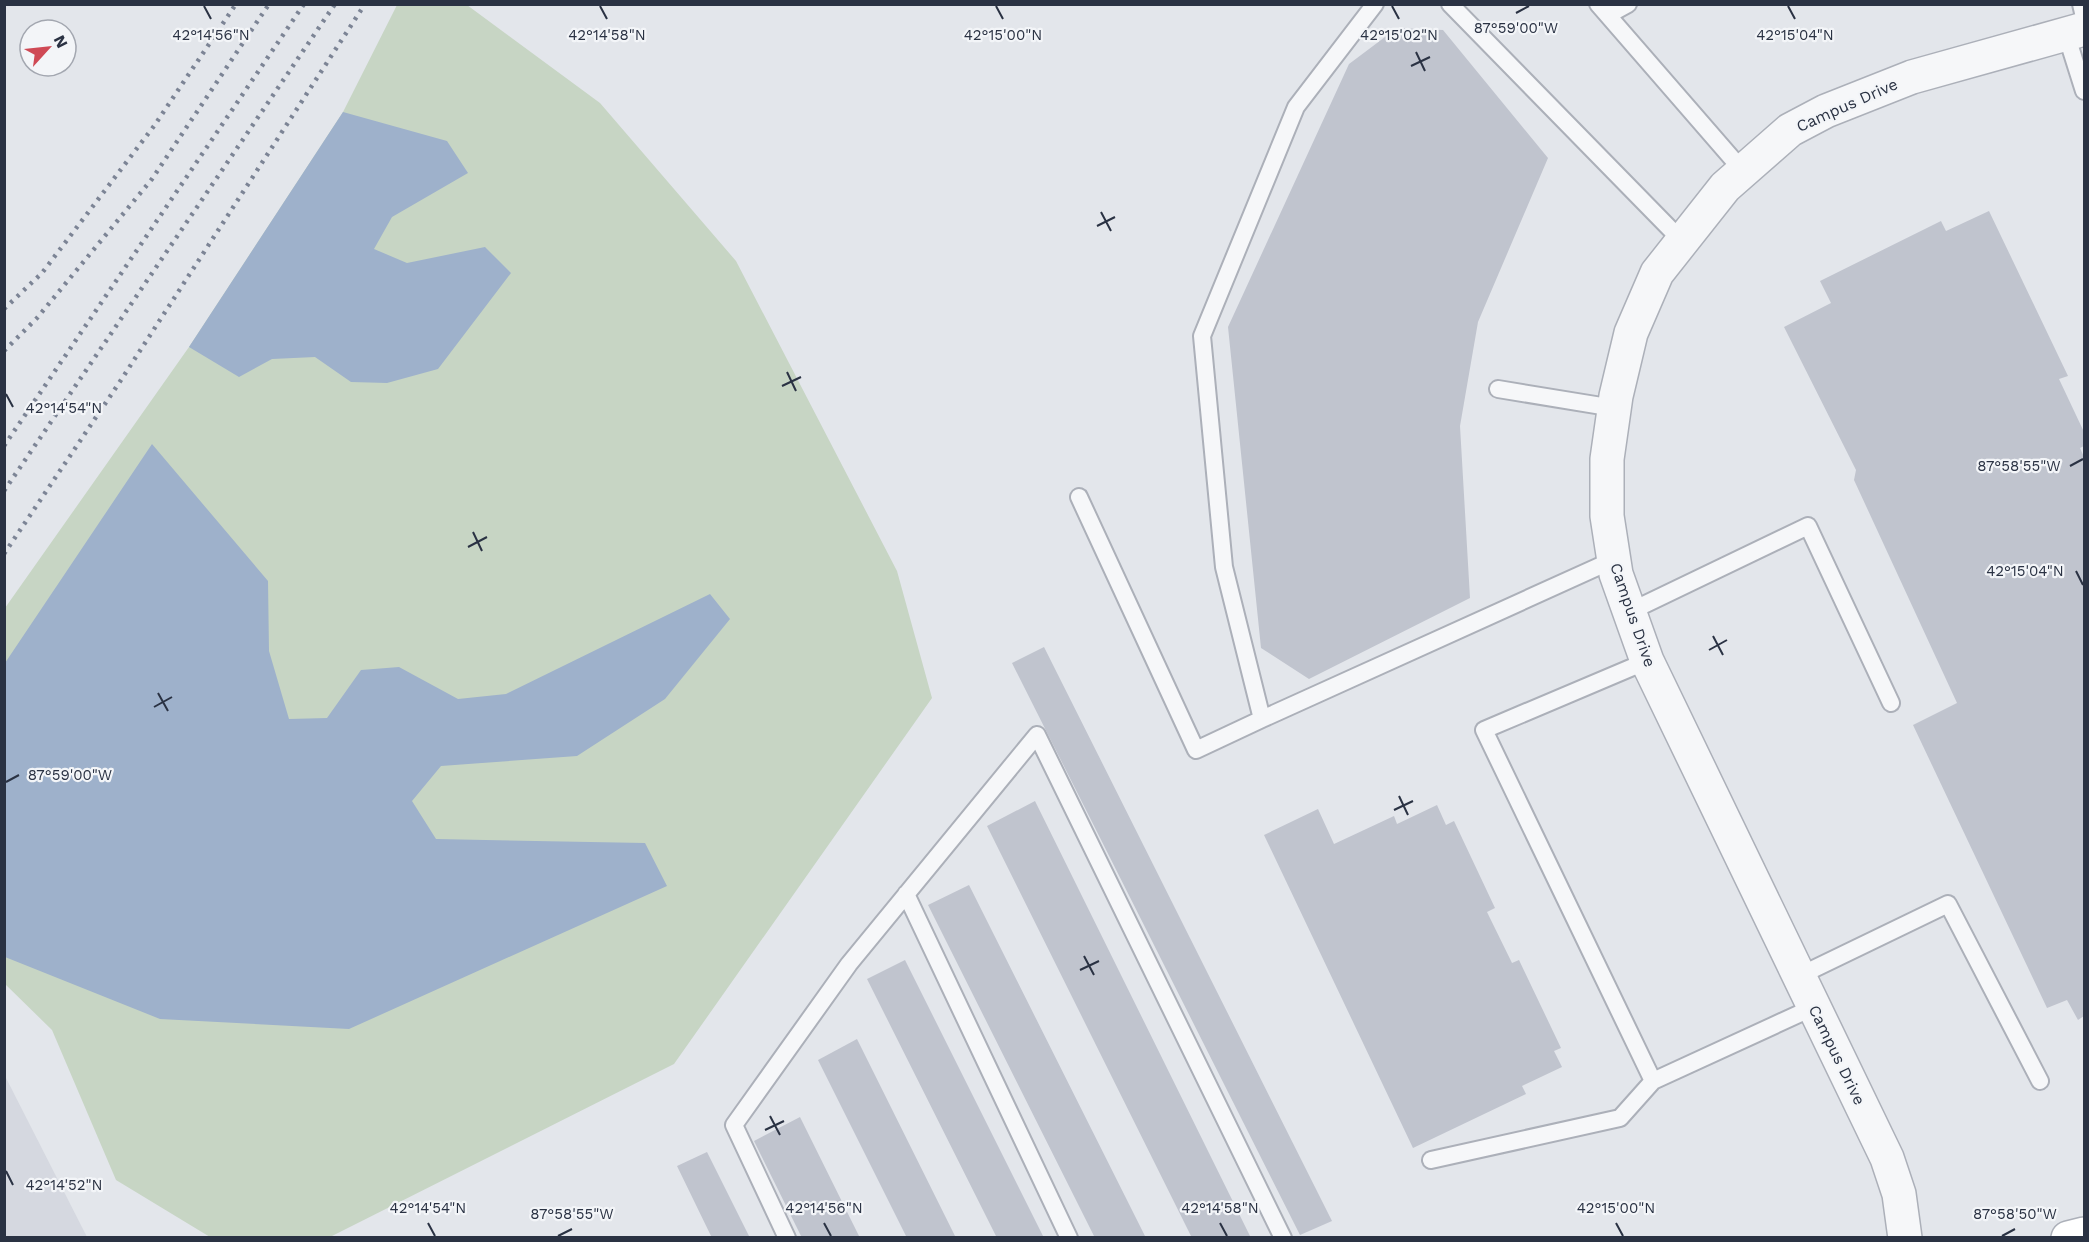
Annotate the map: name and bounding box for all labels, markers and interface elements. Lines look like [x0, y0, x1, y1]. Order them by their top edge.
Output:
north arrow [18, 18, 78, 78]
text: 87°59'00"W [1474, 19, 1558, 37]
text: 42°14'56"N [172, 26, 250, 44]
text: 42°14'58"N [568, 26, 646, 44]
text: 42°15'00"N [964, 26, 1042, 44]
text: 42°15'02"N [1360, 26, 1438, 44]
text: 42°15'04"N [1756, 26, 1834, 44]
text: N [50, 32, 72, 51]
street label: Campus Drive [1793, 74, 1901, 136]
text: 42°14'54"N [26, 399, 102, 417]
text: 87°58'55"W [1977, 457, 2061, 475]
street label: Campus Drive [1606, 560, 1660, 670]
text: 42°15'04"N [1986, 562, 2064, 580]
text: 87°59'00"W [28, 766, 112, 784]
street label: Campus Drive [1805, 1002, 1869, 1108]
text: 42°14'52"N [25, 1176, 103, 1194]
text: 42°14'54"N [390, 1199, 466, 1217]
text: 42°14'56"N [785, 1199, 863, 1217]
text: 42°14'58"N [1181, 1199, 1259, 1217]
text: 42°15'00"N [1577, 1199, 1655, 1217]
text: 87°58'55"W [530, 1205, 614, 1223]
text: 87°58'50"W [1973, 1205, 2057, 1223]

